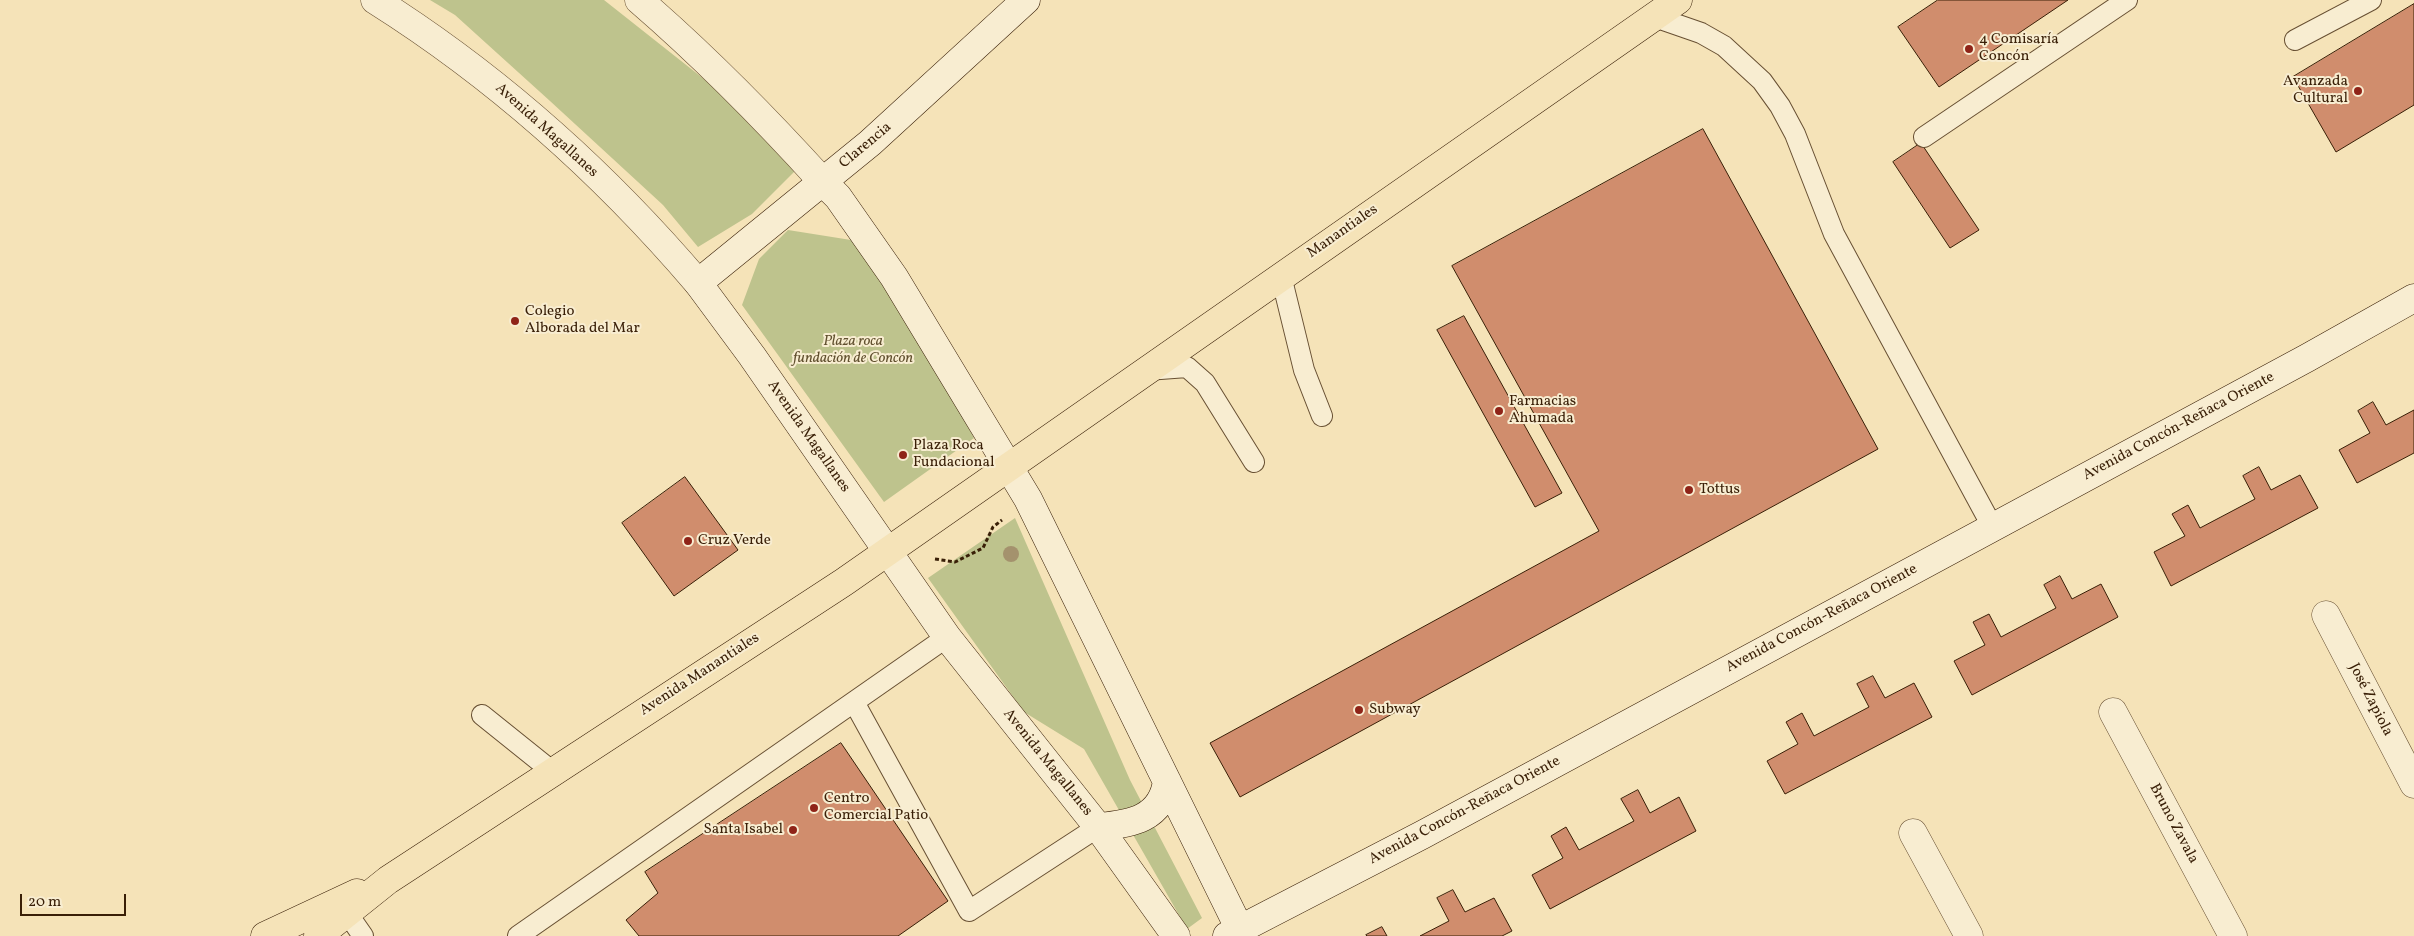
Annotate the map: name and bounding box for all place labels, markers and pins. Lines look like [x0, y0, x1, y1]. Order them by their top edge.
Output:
place label: 4 Comisaría Concón [1979, 31, 2059, 66]
marker: 4 Comisaría Concón [1963, 43, 1975, 55]
place label: Avanzada Cultural [2283, 73, 2348, 108]
marker: Avanzada Cultural [2352, 85, 2364, 97]
place label: Colegio Alborada del Mar [525, 303, 640, 338]
marker: Colegio Alborada del Mar [509, 315, 521, 327]
place label: Farmacias Ahumada [1509, 393, 1576, 428]
marker: Farmacias Ahumada [1493, 405, 1505, 417]
place label: Plaza Roca Fundacional [913, 437, 994, 472]
marker: Plaza Roca Fundacional [897, 449, 909, 461]
place label: Tottus [1699, 481, 1740, 499]
marker: Tottus [1683, 484, 1695, 496]
place label: Cruz Verde [698, 532, 771, 550]
marker: Cruz Verde [682, 535, 694, 547]
place label: Subway [1369, 701, 1421, 719]
marker: Subway [1353, 704, 1365, 716]
place label: Centro Comercial Patio [824, 790, 928, 825]
marker: Centro Comercial Patio [808, 802, 820, 814]
place label: Santa Isabel [704, 821, 783, 839]
marker: Santa Isabel [787, 824, 799, 836]

